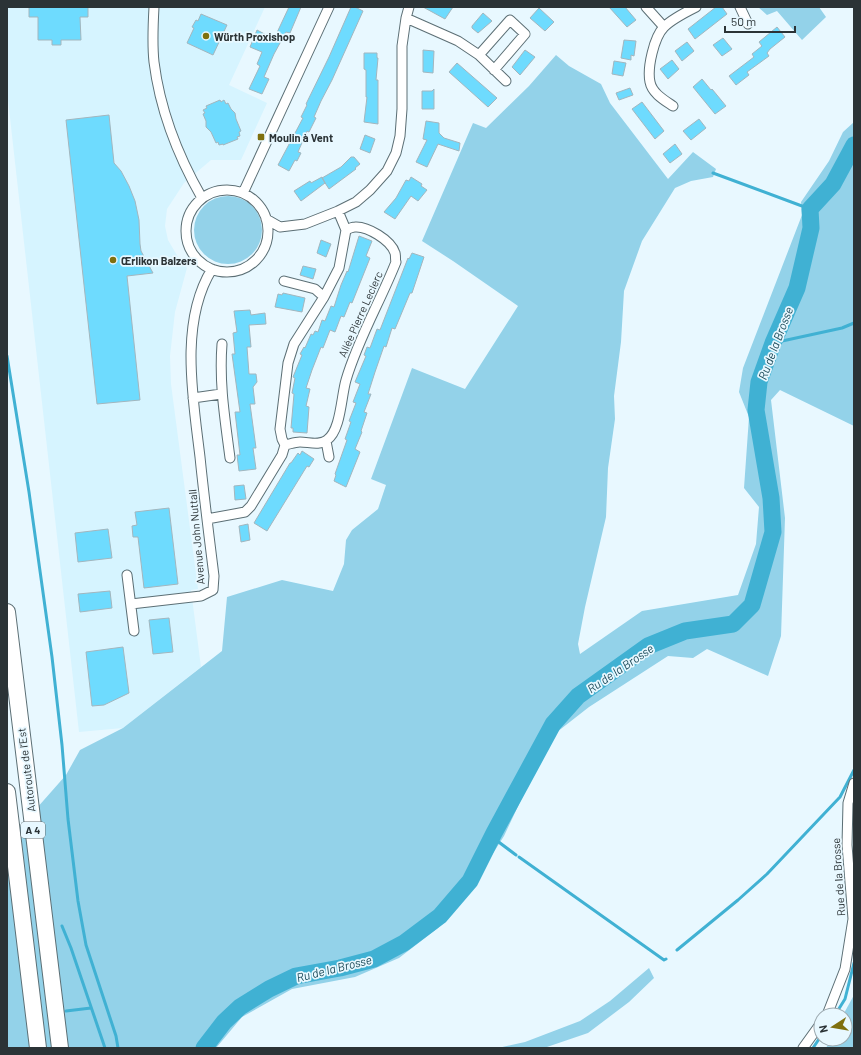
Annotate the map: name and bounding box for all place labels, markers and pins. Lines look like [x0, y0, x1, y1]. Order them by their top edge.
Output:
place label: Würth Proxishop [214, 30, 295, 43]
marker: Würth Proxishop [201, 31, 211, 41]
place label: Moulin à Vent [269, 131, 333, 144]
marker: Moulin à Vent [256, 132, 266, 142]
place label: Œrlikon Balzers [121, 254, 197, 267]
marker: Œrlikon Balzers [108, 255, 118, 265]

